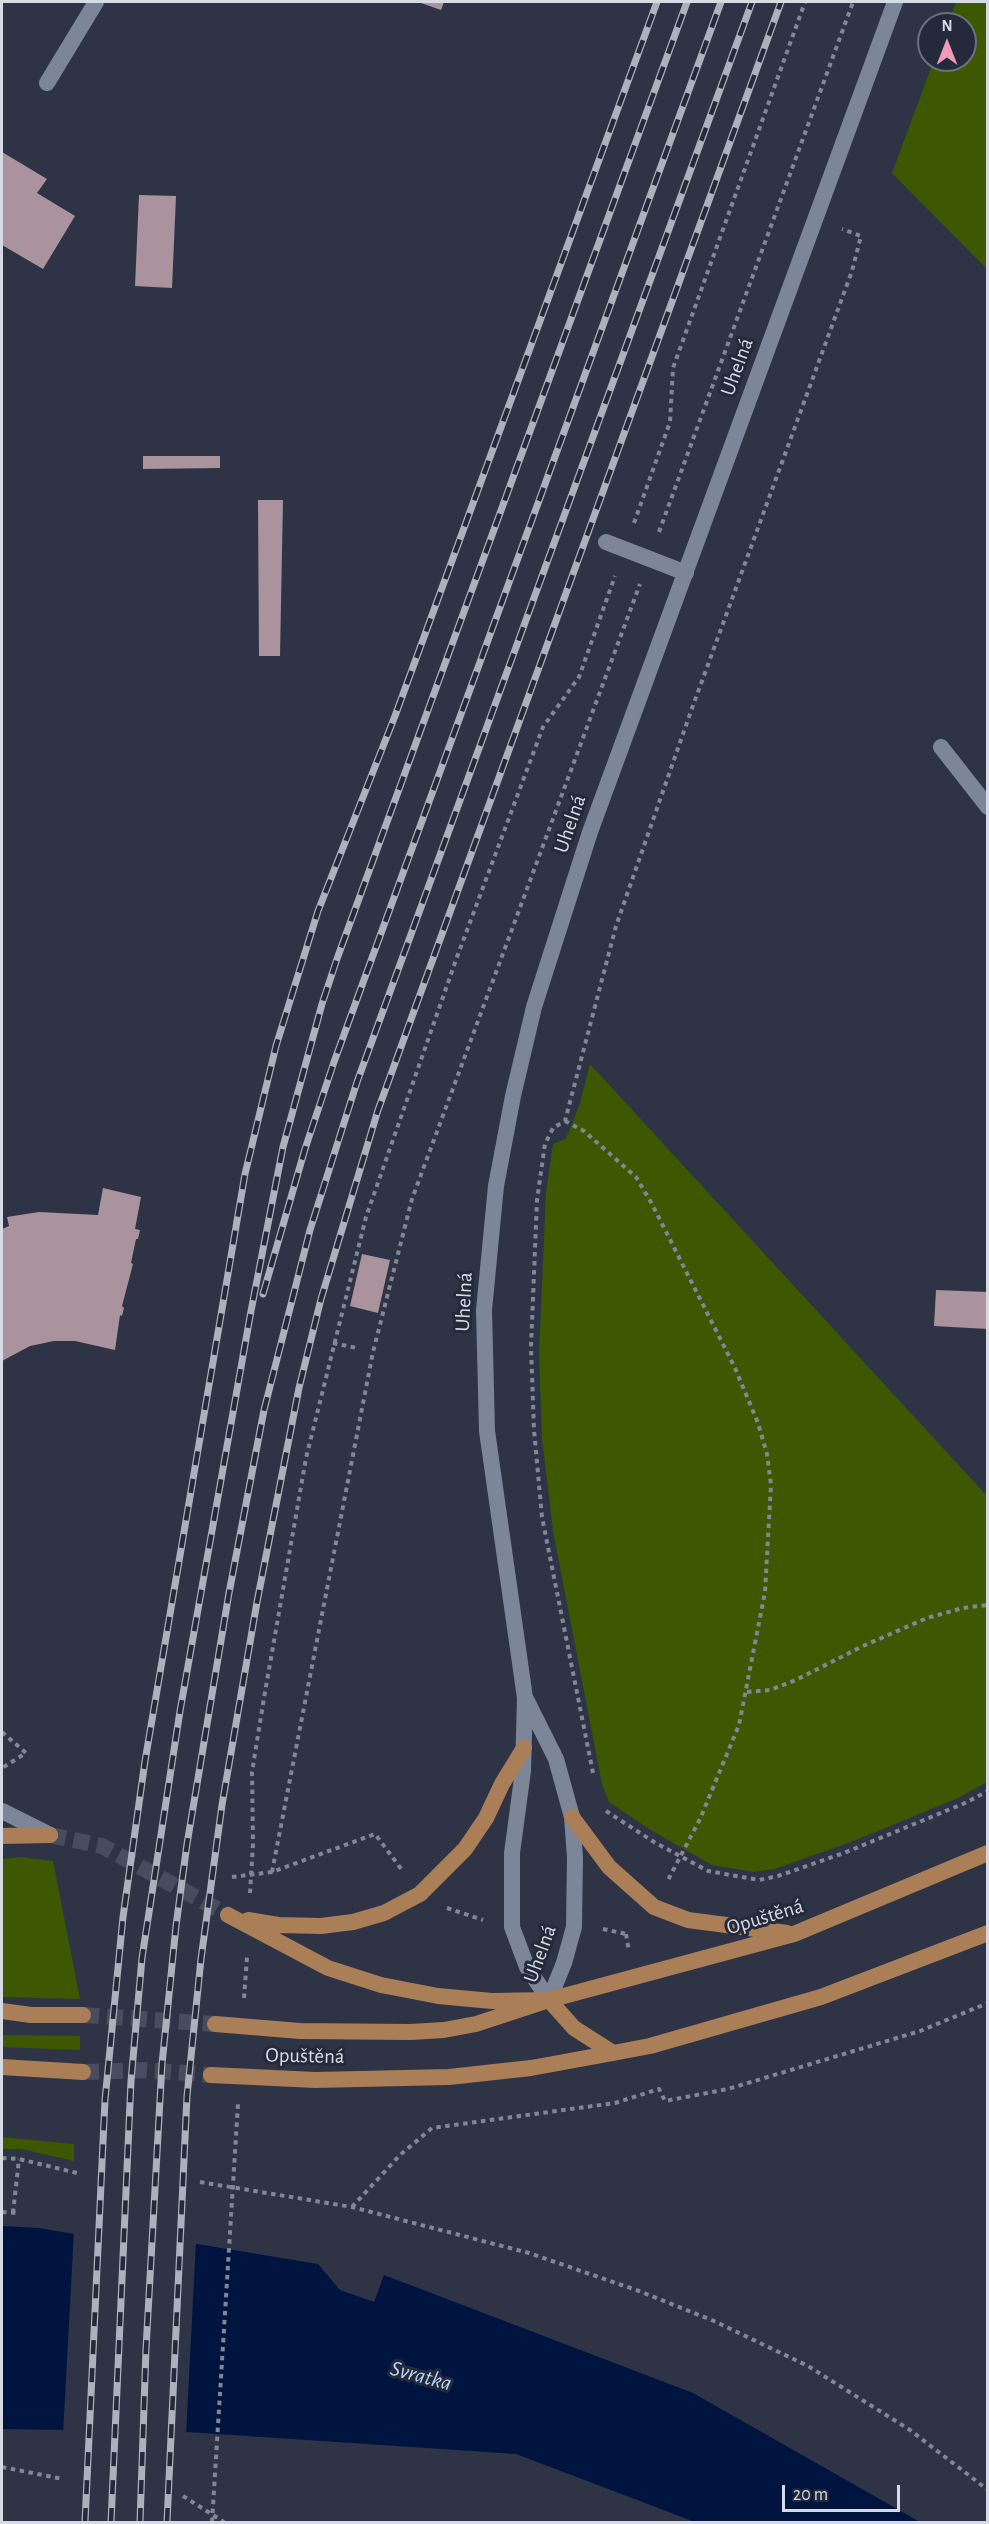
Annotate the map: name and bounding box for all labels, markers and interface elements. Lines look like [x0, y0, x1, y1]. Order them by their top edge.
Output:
north arrow [917, 12, 977, 72]
text: N [941, 18, 953, 34]
street label: Uhelná [715, 335, 759, 399]
street label: Uhelná [548, 792, 592, 856]
street label: Uhelná [450, 1272, 478, 1332]
street label: Opuštěná [723, 1893, 807, 1941]
street label: Uhelná [518, 1922, 562, 1986]
street label: Opuštěná [265, 2043, 345, 2069]
water label: Svratka [388, 2355, 454, 2397]
scale bar [785, 2473, 904, 2511]
text: 20 m [793, 2486, 828, 2504]

